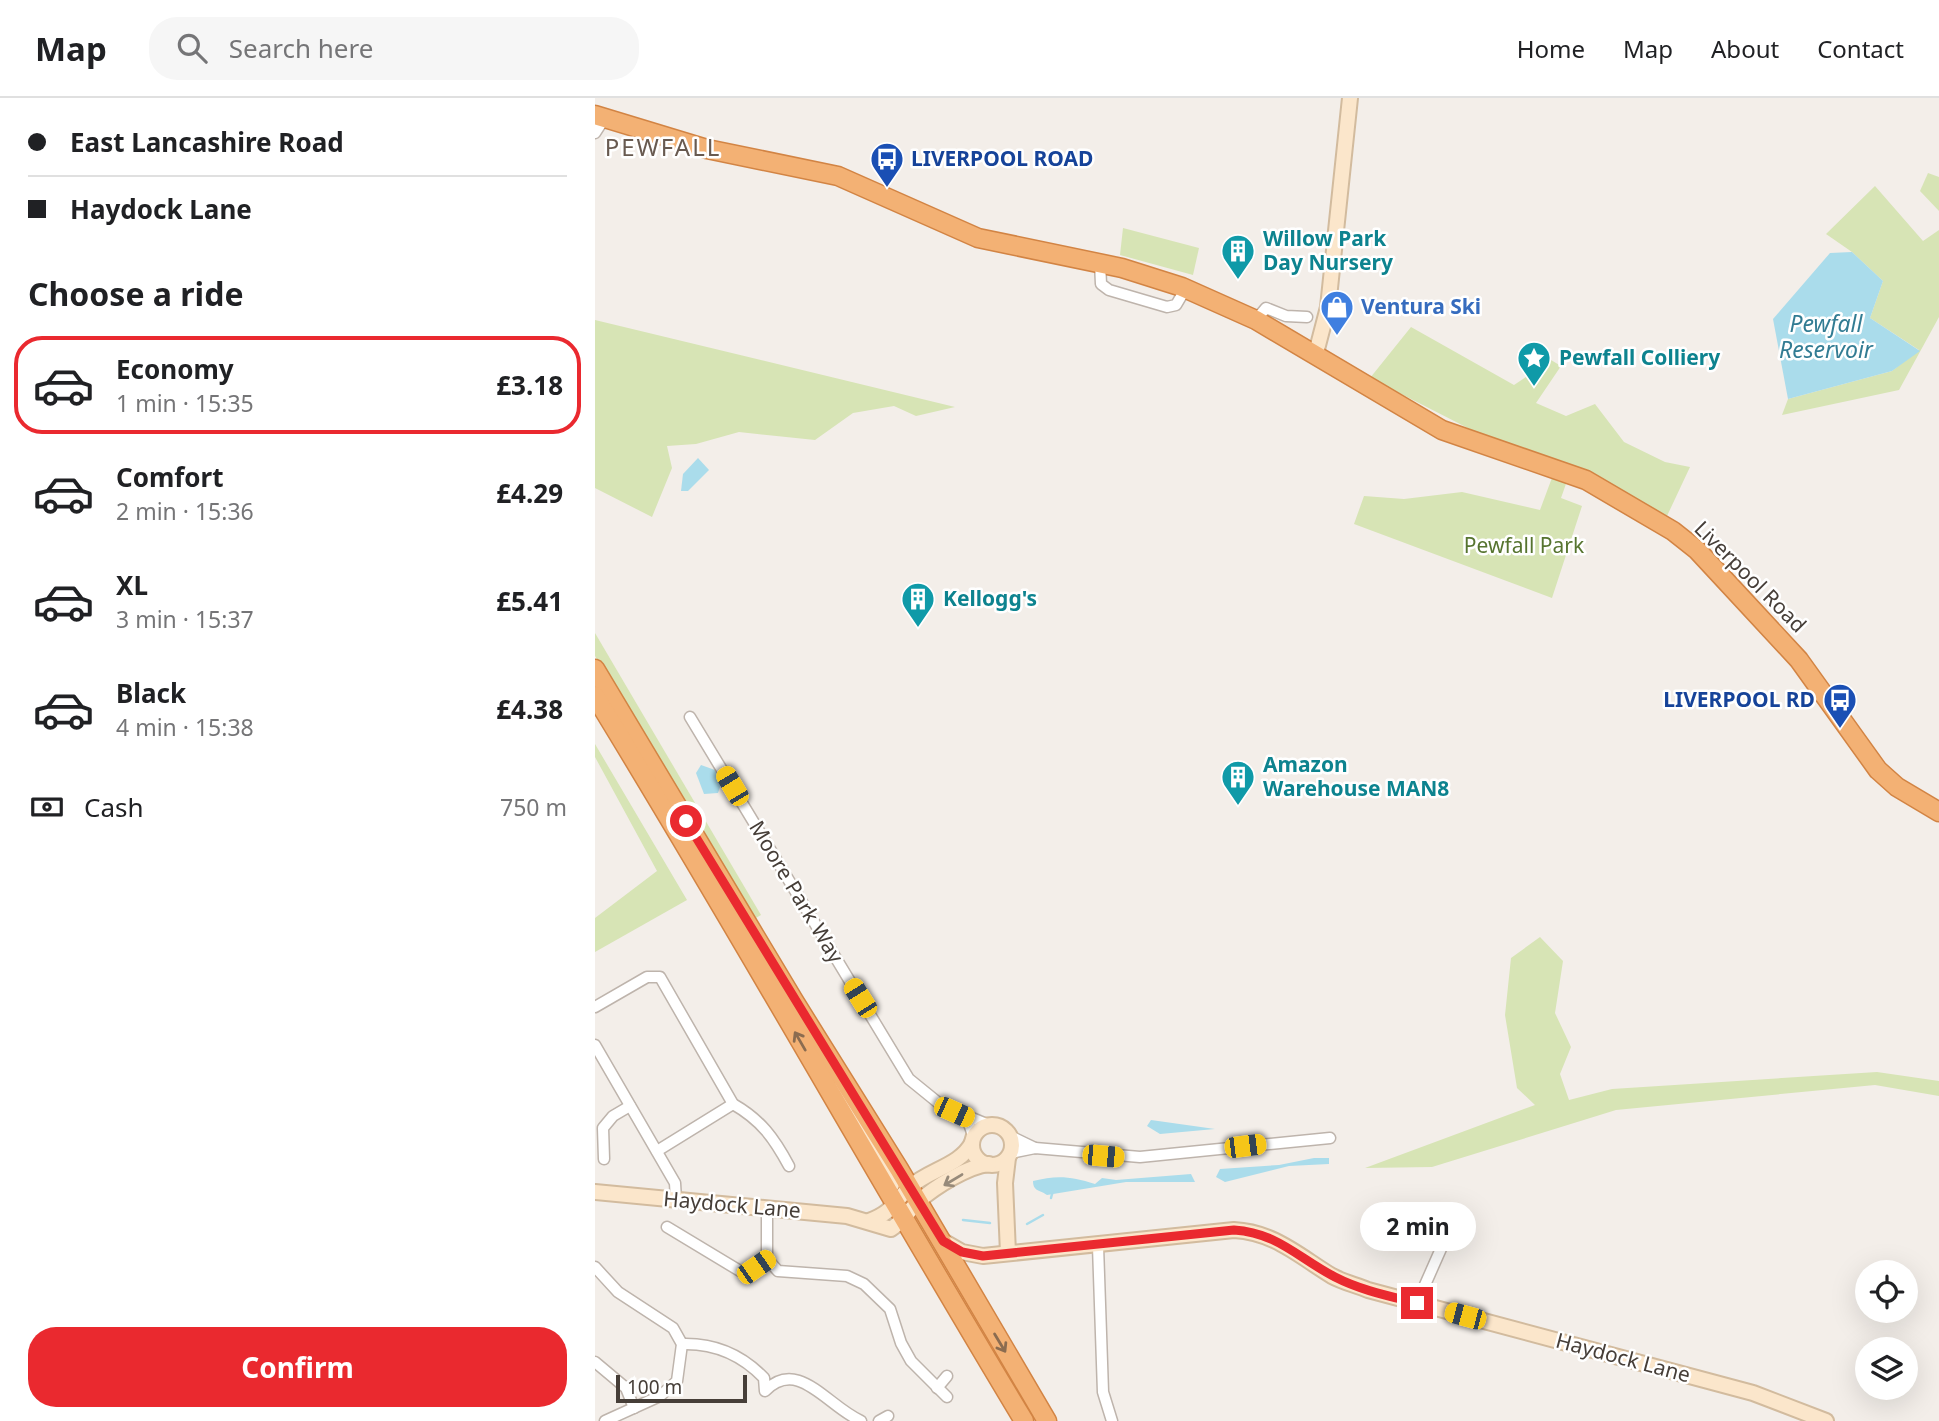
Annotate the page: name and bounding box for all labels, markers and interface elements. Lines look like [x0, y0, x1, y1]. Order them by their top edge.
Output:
search box [149, 17, 639, 80]
text: Map [35, 26, 107, 71]
icon: search [173, 29, 211, 67]
text: Search here [229, 30, 373, 66]
text: Home [1517, 32, 1585, 65]
text: Map [1623, 32, 1673, 65]
text: About [1711, 32, 1779, 65]
text: Contact [1817, 32, 1904, 65]
text: East Lancashire Road [70, 124, 344, 160]
district label: PEWFALL [605, 130, 721, 163]
bus stop icon: LIVERPOOL ROAD [868, 140, 906, 189]
place label: LIVERPOOL ROAD [911, 144, 1093, 172]
text: Haydock Lane [70, 191, 252, 227]
place label: Willow Park Day Nursery [1263, 224, 1393, 276]
building icon: Willow Park Day Nursery [1219, 232, 1257, 281]
text: Choose a ride [28, 272, 244, 315]
shop icon: Ventura Ski [1318, 288, 1356, 337]
place label: Ventura Ski [1361, 292, 1481, 320]
water label: Pewfall Reservoir [1779, 307, 1874, 365]
place icon: Pewfall Colliery [1515, 339, 1553, 388]
place label: Pewfall Colliery [1559, 343, 1720, 371]
text: Economy [116, 351, 234, 387]
icon: car [32, 354, 95, 417]
text: £3.18 [496, 367, 563, 403]
text: 1 min · 15:35 [116, 387, 254, 419]
text: Comfort [116, 459, 224, 495]
icon: car [32, 462, 95, 525]
text: £4.29 [496, 475, 563, 511]
text: 2 min · 15:36 [116, 495, 254, 527]
street label: Liverpool Road [1689, 514, 1813, 638]
park label: Pewfall Park [1464, 531, 1585, 559]
text: XL [116, 567, 148, 603]
icon: car [32, 570, 95, 633]
building icon: Kellogg's [899, 580, 937, 629]
text: £5.41 [496, 583, 563, 619]
place label: Kellogg's [943, 584, 1037, 612]
text: 3 min · 15:37 [116, 603, 254, 635]
text: Black [116, 675, 186, 711]
icon: car [32, 678, 95, 741]
bus stop icon: LIVERPOOL RD [1821, 681, 1859, 730]
place label: LIVERPOOL RD [1663, 685, 1815, 713]
text: £4.38 [496, 691, 563, 727]
text: 4 min · 15:38 [116, 711, 254, 743]
place label: Amazon Warehouse MAN8 [1263, 750, 1449, 802]
building icon: Amazon Warehouse MAN8 [1219, 758, 1257, 807]
car [713, 763, 752, 809]
icon: cash [28, 788, 66, 826]
text: Cash [84, 789, 144, 825]
text: 750 m [500, 791, 567, 823]
route start [670, 805, 702, 837]
street label: Moore Park Way [743, 815, 851, 968]
car [840, 975, 881, 1021]
one-way arrow [793, 1032, 807, 1052]
car [931, 1094, 978, 1130]
car [1223, 1133, 1268, 1159]
car [1082, 1144, 1125, 1168]
one-way arrow [943, 1174, 963, 1188]
street label: Haydock Lane [662, 1184, 802, 1224]
callout: 2 min [1359, 1202, 1475, 1250]
text: 2 min [1386, 1210, 1450, 1242]
car [733, 1246, 780, 1288]
map controls [1855, 1260, 1918, 1400]
button: locate [1855, 1260, 1918, 1323]
route end [1401, 1287, 1433, 1319]
car [1442, 1300, 1489, 1332]
street label: Haydock Lane [1553, 1326, 1694, 1388]
button: Confirm [28, 1327, 567, 1407]
one-way arrow [993, 1333, 1007, 1353]
button: layers [1855, 1337, 1918, 1400]
scale bar [616, 1372, 747, 1404]
text: 100 m [627, 1374, 682, 1400]

